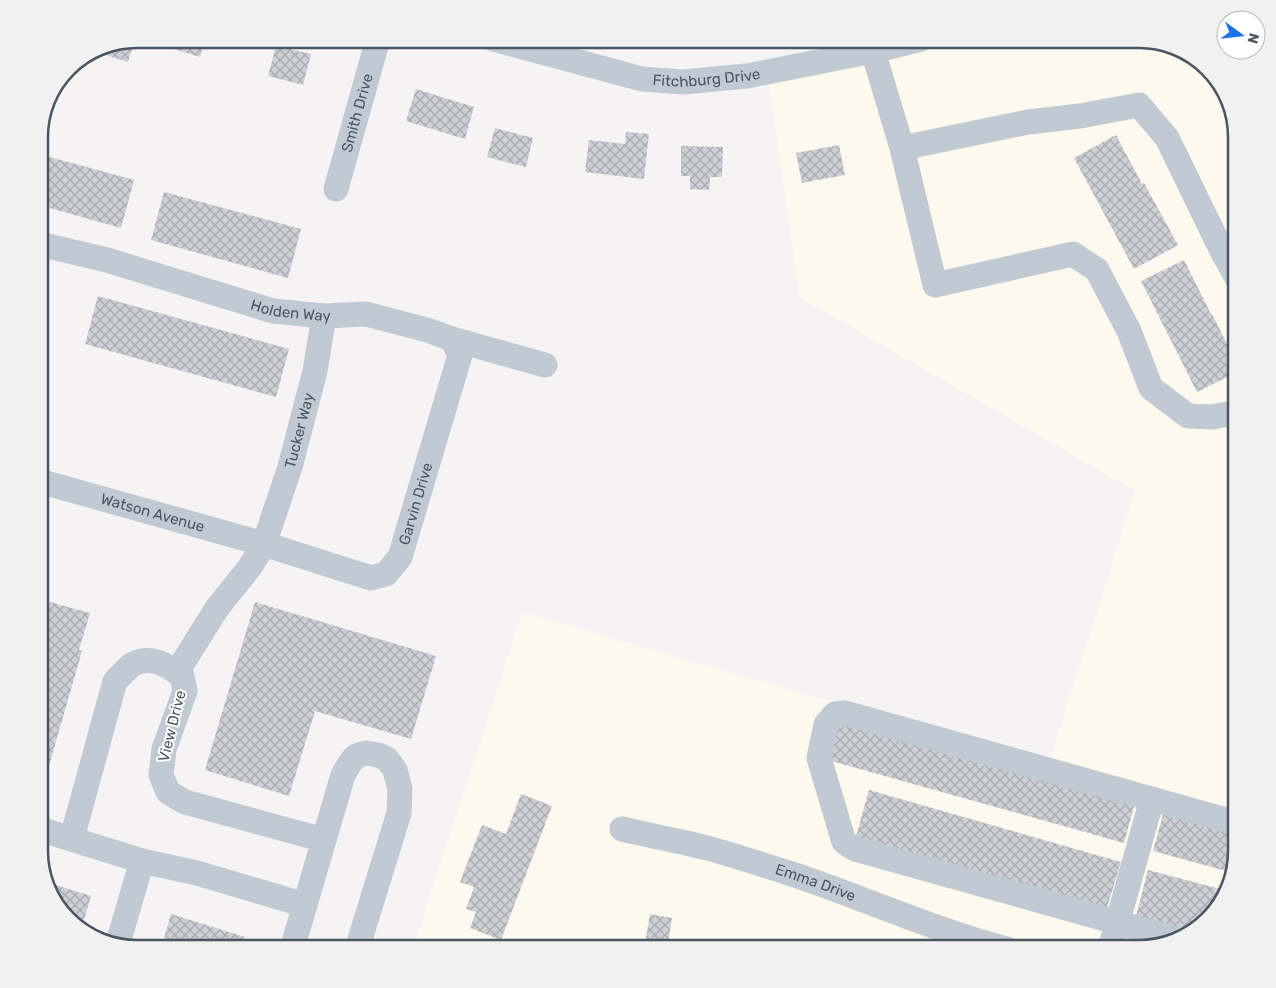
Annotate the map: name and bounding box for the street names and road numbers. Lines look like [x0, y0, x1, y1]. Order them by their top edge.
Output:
street label: Fitchburg Drive [652, 65, 762, 91]
street label: Smith Drive [338, 71, 377, 154]
street label: Holden Way [248, 296, 331, 325]
street label: Tucker Way [281, 391, 318, 470]
street label: Garvin Drive [395, 460, 437, 547]
street label: Watson Avenue [99, 490, 207, 536]
street label: View Drive [154, 688, 190, 764]
street label: Emma Drive [773, 860, 858, 905]

